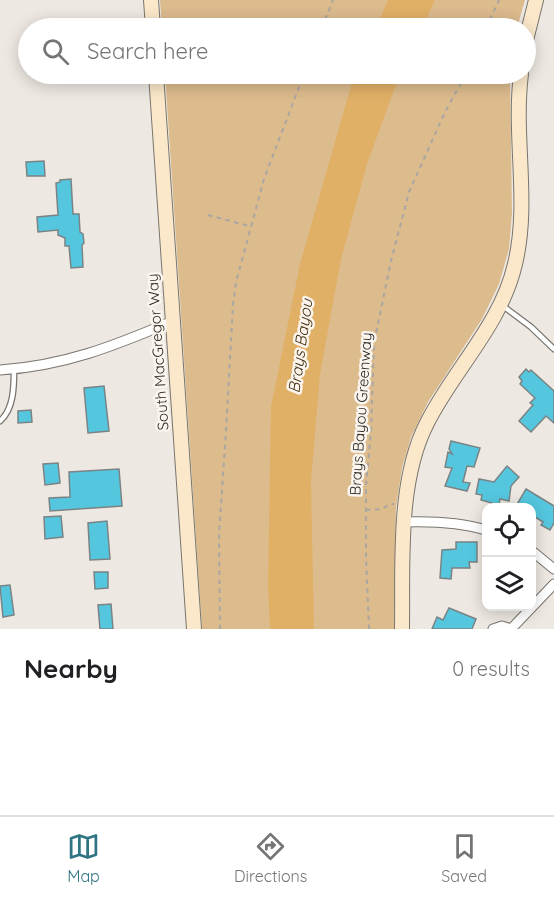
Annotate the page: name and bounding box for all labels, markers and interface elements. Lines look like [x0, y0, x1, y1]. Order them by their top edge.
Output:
search box [18, 18, 536, 84]
icon: search [39, 35, 72, 68]
text: Search here [87, 37, 208, 65]
street label: South MacGregor Way [143, 273, 172, 431]
water label: Brays Bayou [284, 297, 317, 394]
street label: Brays Bayou Greenway [345, 332, 376, 496]
map controls [482, 503, 536, 611]
button: locate [482, 503, 536, 557]
button: layers [482, 557, 536, 611]
text: Nearby [24, 652, 118, 685]
text: 0 results [452, 656, 530, 681]
tab: Map [67, 830, 100, 886]
tab: Directions [234, 830, 307, 886]
tab: Saved [441, 830, 487, 886]

